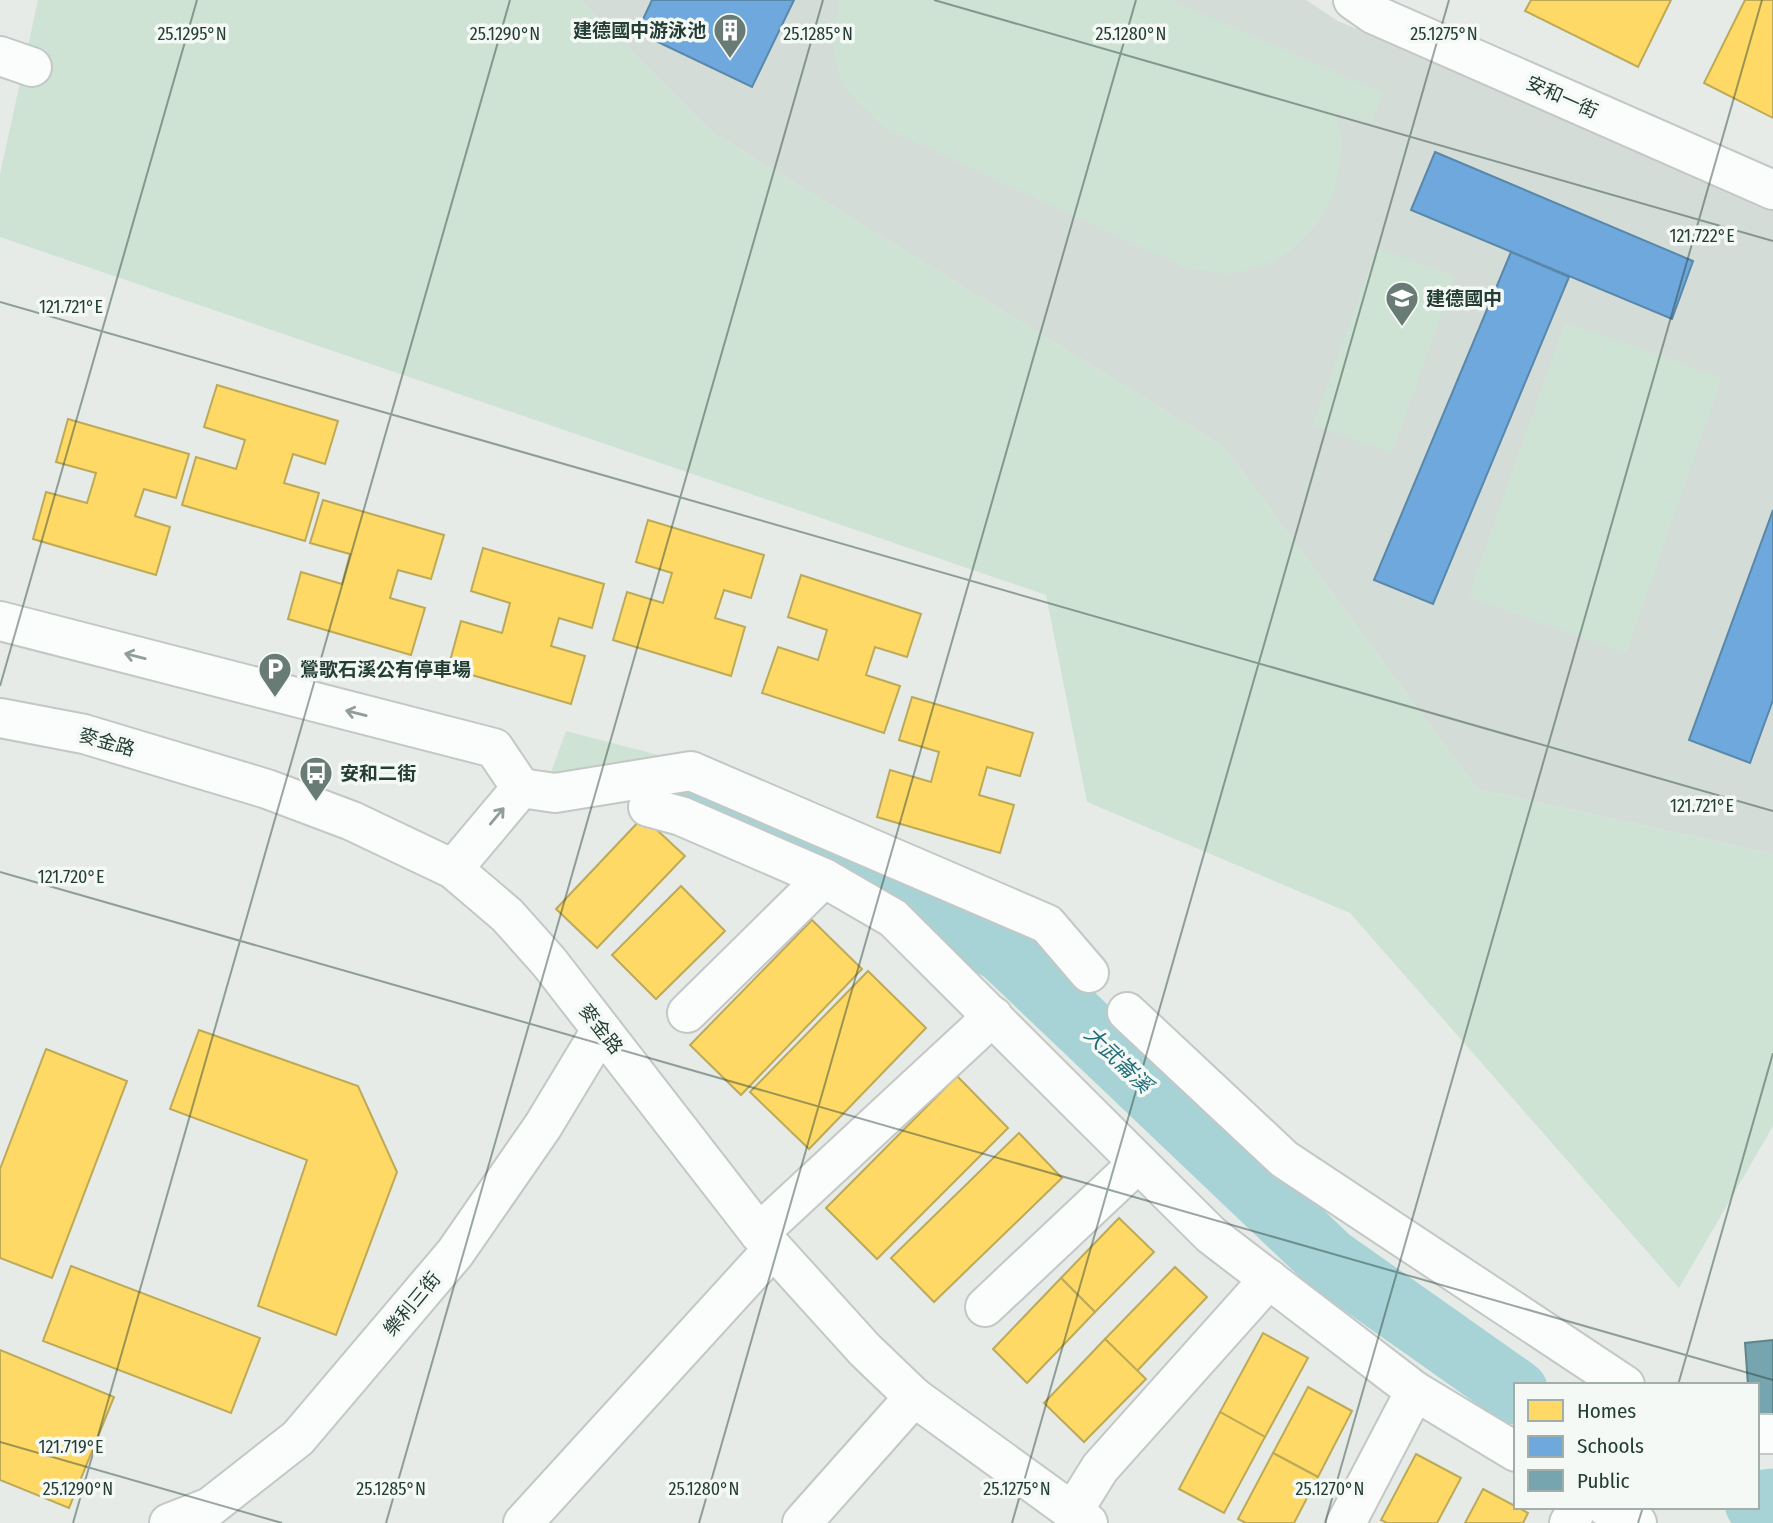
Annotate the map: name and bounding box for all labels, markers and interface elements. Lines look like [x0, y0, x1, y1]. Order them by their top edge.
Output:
building icon: 建德國中游泳池 [711, 11, 749, 60]
place label: 建德國中游泳池 [573, 19, 706, 42]
text: 25.1295°N [157, 23, 227, 45]
text: 25.1290°N [470, 23, 540, 45]
text: 25.1285°N [783, 23, 853, 45]
text: 25.1280°N [1096, 23, 1166, 45]
text: 25.1275°N [1410, 23, 1478, 45]
street label: 安和一街 [1523, 71, 1601, 123]
text: 121.722°E [1669, 225, 1735, 247]
school or university icon: 建德國中 [1383, 279, 1421, 328]
place label: 建德國中 [1426, 287, 1502, 310]
text: 121.721°E [39, 296, 103, 318]
one-way arrow [125, 649, 147, 662]
parking icon: 鶯歌石溪公有停車場 [256, 650, 294, 699]
place label: 鶯歌石溪公有停車場 [300, 658, 471, 681]
one-way arrow [345, 706, 368, 719]
street label: 麥金路 [76, 723, 138, 761]
bus stop icon: 安和二街 [297, 754, 335, 803]
place label: 安和二街 [340, 762, 416, 785]
text: 121.721°E [1670, 795, 1734, 817]
one-way arrow [489, 808, 505, 826]
text: 121.720°E [38, 866, 104, 888]
street label: 麥金路 [574, 999, 628, 1059]
water label: 大武崙溪 [1079, 1021, 1159, 1101]
street label: 樂利三街 [379, 1267, 445, 1341]
legend [1514, 1383, 1759, 1509]
text: Homes [1577, 1398, 1636, 1424]
text: Schools [1577, 1433, 1644, 1459]
text: 121.719°E [38, 1436, 104, 1458]
text: Public [1577, 1468, 1629, 1494]
text: 25.1290°N [43, 1478, 113, 1500]
text: 25.1285°N [356, 1478, 426, 1500]
text: 25.1280°N [669, 1478, 739, 1500]
text: 25.1275°N [983, 1478, 1051, 1500]
text: 25.1270°N [1296, 1478, 1364, 1500]

